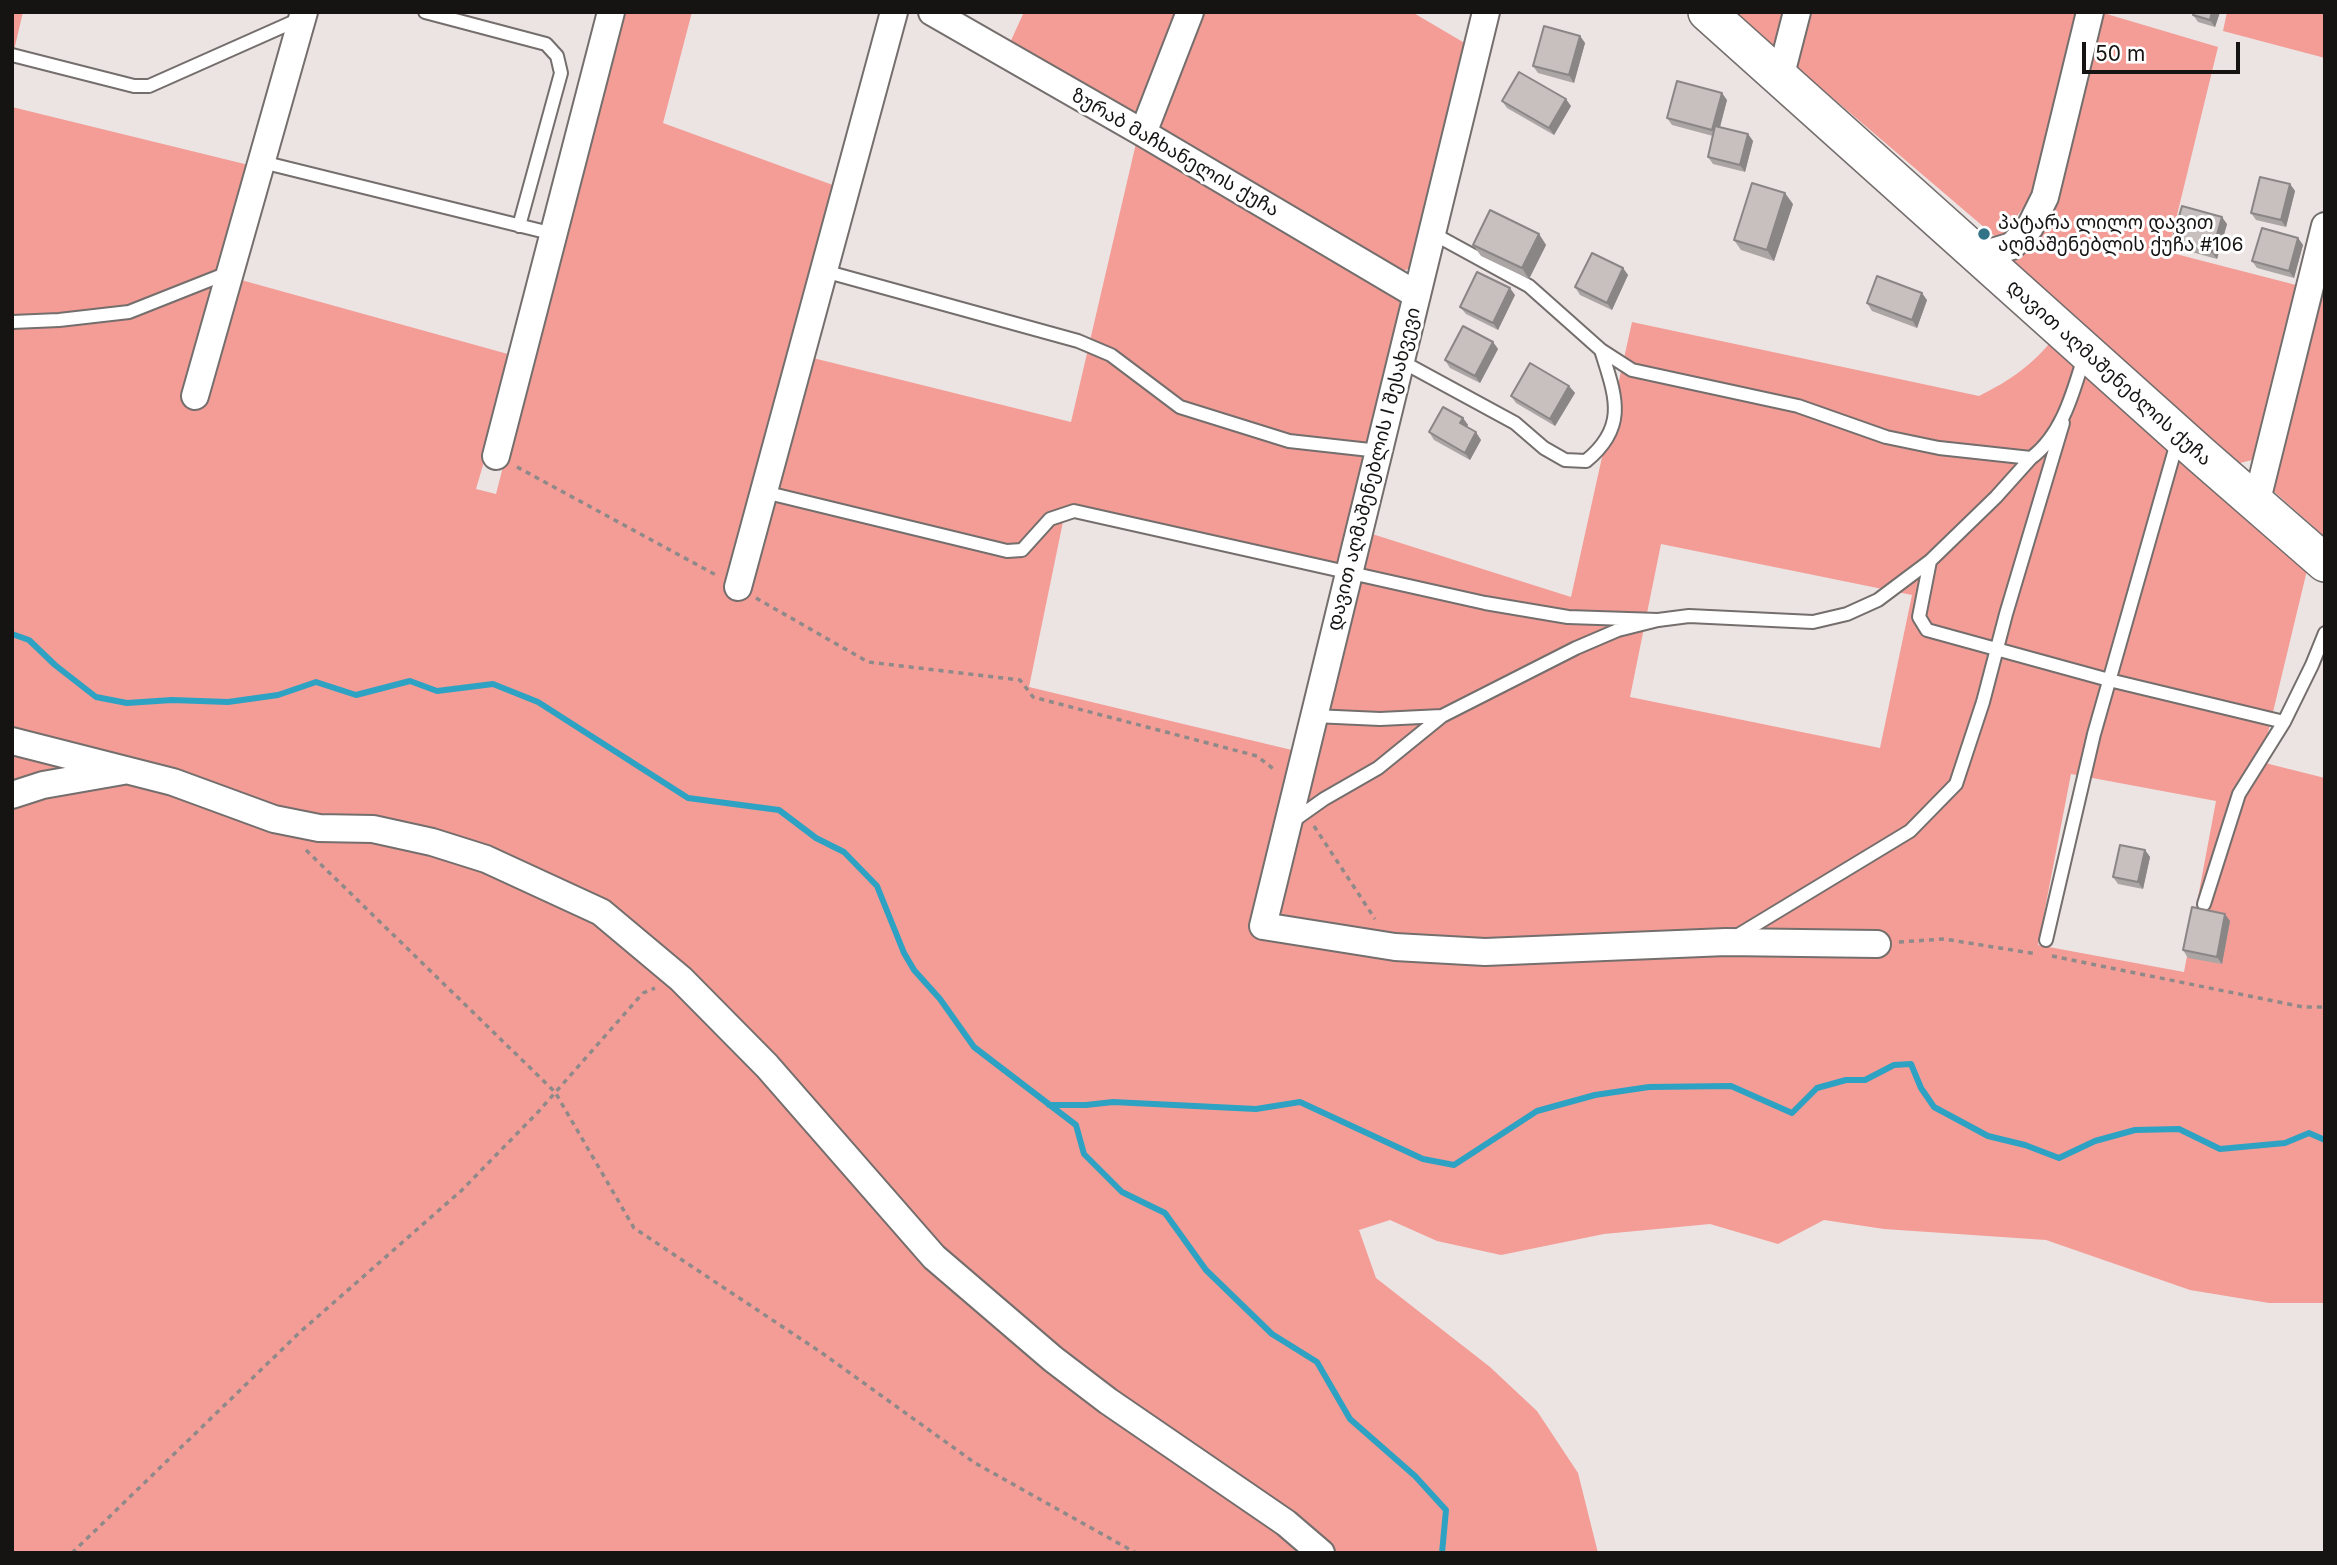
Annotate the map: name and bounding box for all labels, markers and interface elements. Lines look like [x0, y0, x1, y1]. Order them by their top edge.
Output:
scale bar [2085, 28, 2242, 72]
text: 50 m [2095, 41, 2145, 66]
street label: ზურაბ მაჩხანელის ქუჩა [1067, 84, 1283, 222]
place label: პატარა ლილო დავით აღმაშენებლის ქუჩა #106 [1998, 212, 2243, 256]
marker: პატარა ლილო დავით აღმაშენებლის ქუჩა #106 [1976, 226, 1992, 242]
street label: დავით აღმაშენებლის ქუჩა [2002, 275, 2216, 471]
street label: დავით აღმაშენებლის I შესახვევი [1323, 305, 1425, 633]

